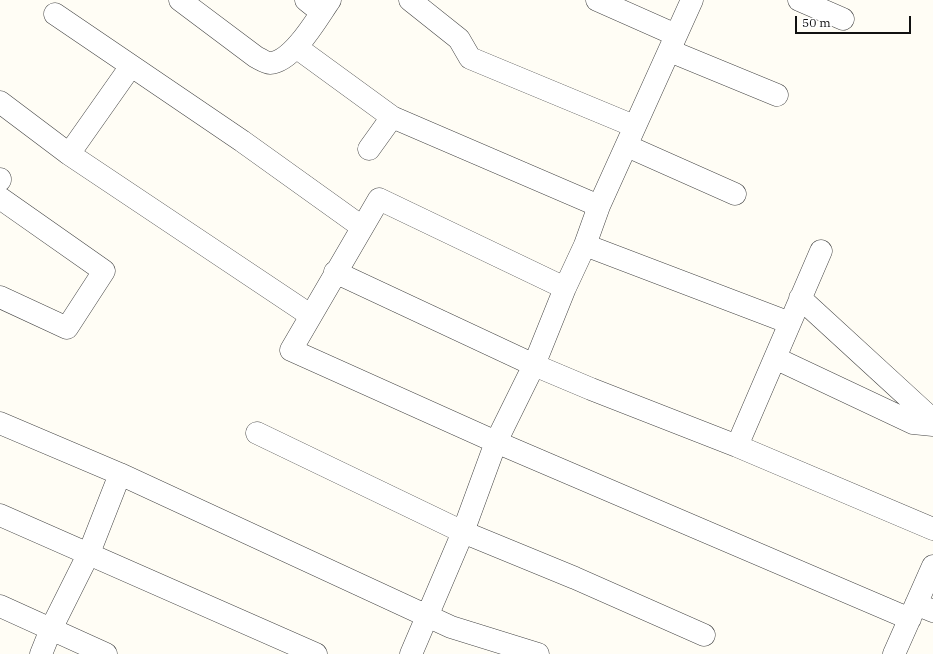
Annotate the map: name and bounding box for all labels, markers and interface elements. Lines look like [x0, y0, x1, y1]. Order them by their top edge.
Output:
scale bar [797, 8, 913, 34]
text: 50 m [802, 15, 831, 30]

